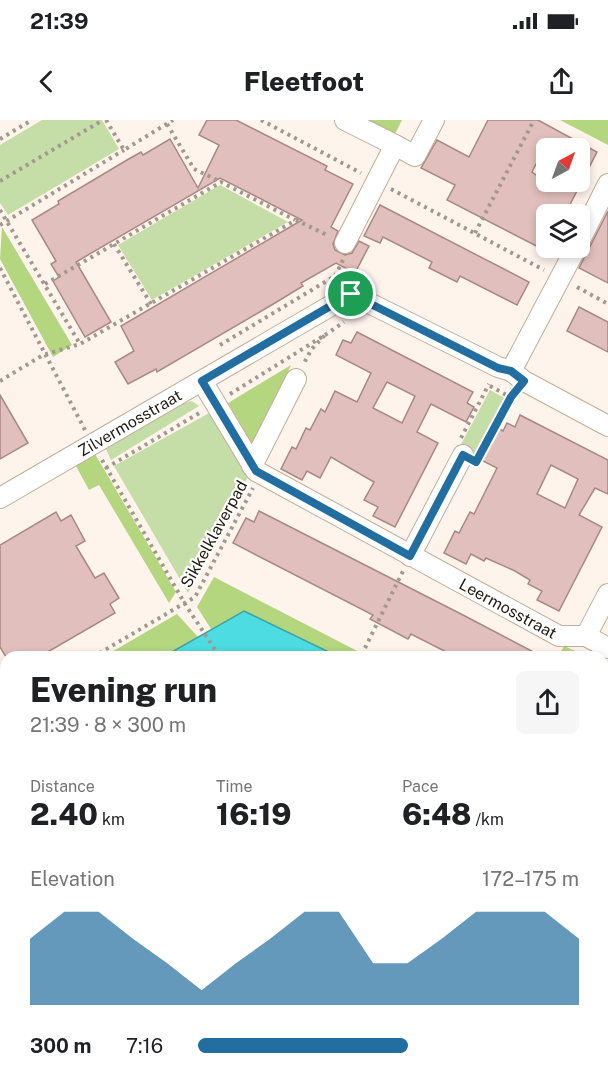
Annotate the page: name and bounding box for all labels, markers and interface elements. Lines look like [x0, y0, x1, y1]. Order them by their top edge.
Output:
text: 21:39 [30, 8, 88, 34]
icon: back [30, 65, 63, 98]
text: Fleetfoot [244, 65, 364, 97]
icon: share [545, 65, 578, 98]
north arrow [536, 138, 590, 192]
map controls [536, 138, 590, 258]
button: layers [536, 204, 590, 258]
pin [325, 268, 376, 319]
icon: arrive [334, 277, 367, 310]
street label: Zilvermosstraat [75, 385, 185, 460]
street label: Sikkelklaverpad [177, 477, 251, 591]
street label: Leermosstraat [456, 574, 560, 642]
text: Evening run [30, 671, 217, 709]
button: share [516, 671, 579, 734]
text: 21:39 · 8 × 300 m [30, 713, 186, 737]
text: Distance [30, 777, 95, 796]
text: Time [216, 777, 252, 796]
text: Pace [402, 777, 439, 796]
text: 2.40 [30, 796, 98, 832]
text: 16:19 [216, 796, 292, 832]
text: 6:48 [402, 796, 472, 832]
text: km [98, 810, 125, 829]
text: /km [472, 810, 504, 829]
text: Elevation [30, 867, 115, 891]
text: 172–175 m [482, 867, 579, 891]
text: 300 m [30, 1034, 91, 1058]
text: 7:16 [126, 1034, 163, 1058]

